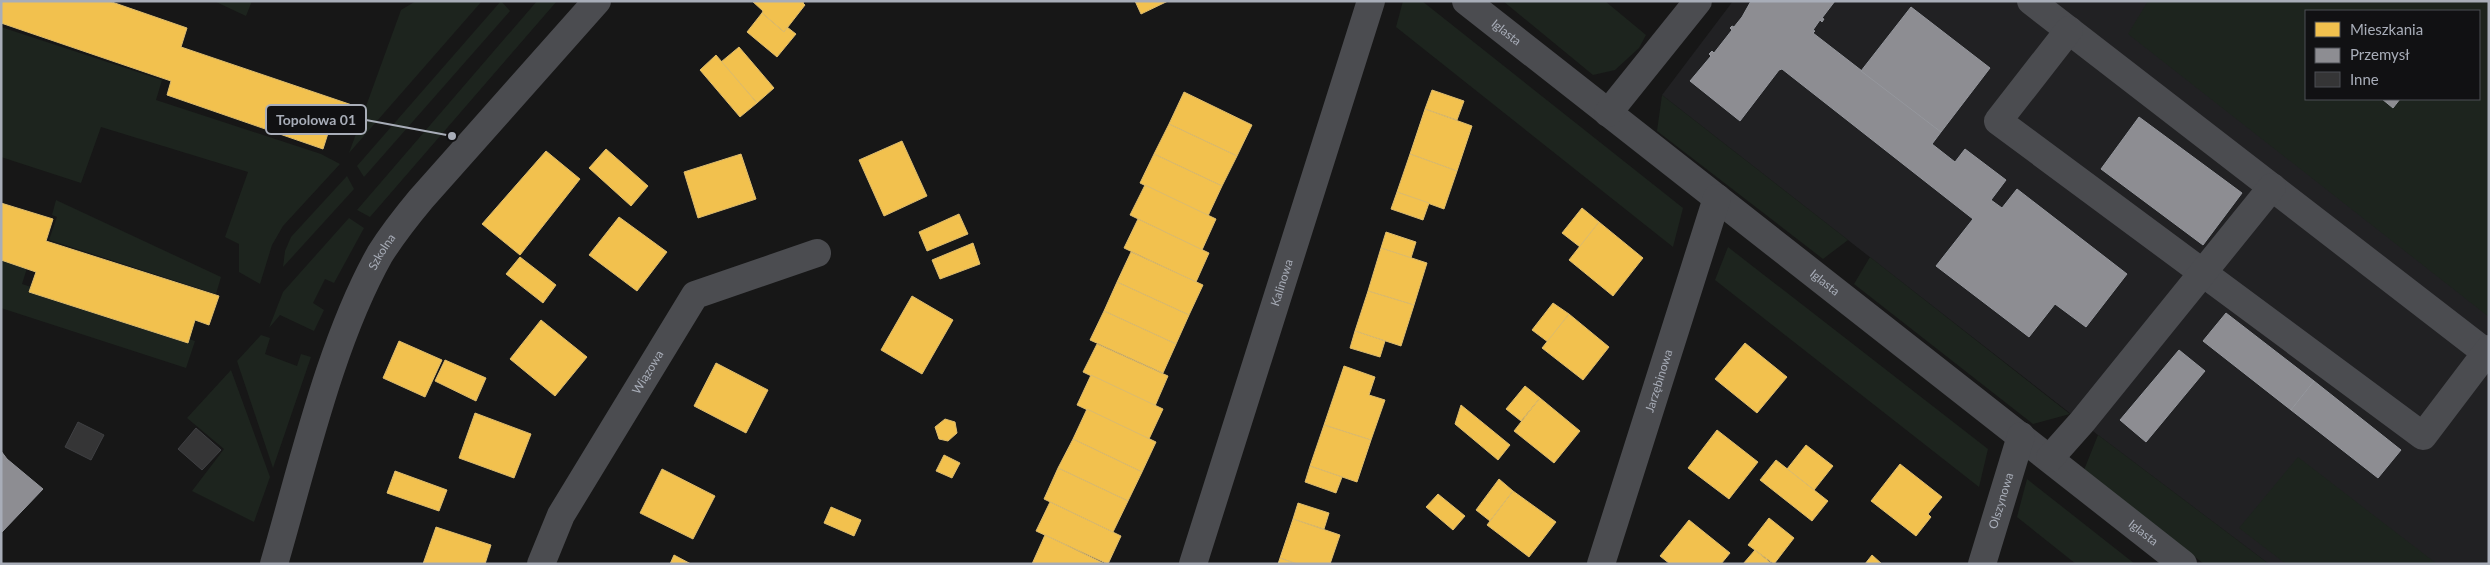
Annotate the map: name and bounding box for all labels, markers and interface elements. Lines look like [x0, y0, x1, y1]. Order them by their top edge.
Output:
legend [2305, 10, 2480, 100]
street label: Iglasta [1489, 16, 1524, 48]
text: Mieszkania [2350, 20, 2423, 38]
text: Przemysł [2350, 45, 2410, 63]
text: Inne [2350, 70, 2379, 88]
callout: Topolowa 01 [266, 105, 366, 134]
text: Topolowa 01 [276, 111, 356, 128]
street label: Szkolna [365, 231, 398, 272]
street label: Kalinowa [1267, 257, 1296, 308]
street label: Iglasta [1807, 266, 1843, 299]
street label: Wiązowa [628, 347, 667, 397]
street label: Jarzębinowa [1642, 347, 1676, 414]
street label: Olszynowa [1985, 471, 2016, 531]
street label: Iglasta [2126, 516, 2161, 549]

